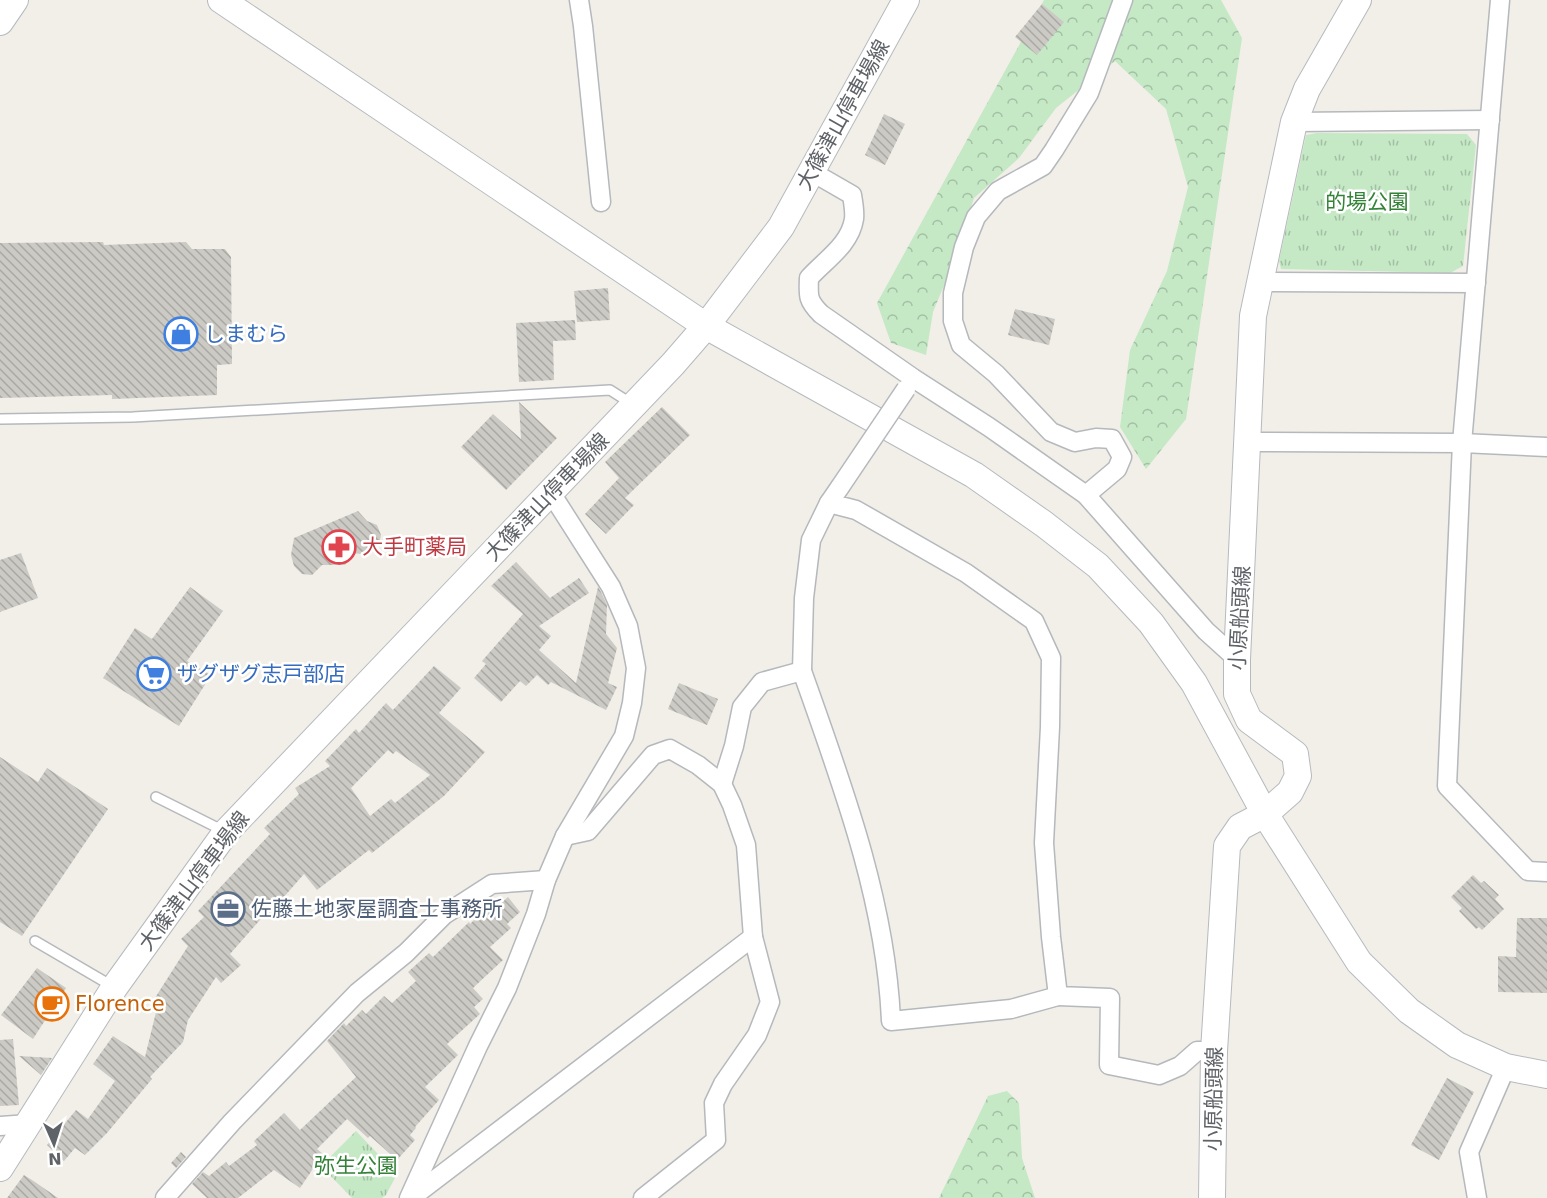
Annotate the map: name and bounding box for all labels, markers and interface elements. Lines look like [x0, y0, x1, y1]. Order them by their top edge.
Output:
street label: 大篠津山停車場線 [792, 36, 894, 194]
park label: 的場公園 [1325, 190, 1409, 214]
shop icon: しまむら [163, 316, 199, 352]
place label: しまむら [204, 322, 288, 346]
street label: 大篠津山停車場線 [480, 428, 614, 566]
pharmacy icon: 大手町薬局 [321, 529, 357, 565]
place label: 大手町薬局 [362, 535, 467, 559]
street label: 小原船頭線 [1225, 565, 1255, 671]
supermarket icon: ザグザグ志戸部店 [136, 656, 172, 692]
place label: ザグザグ志戸部店 [177, 662, 345, 686]
street label: 大篠津山停車場線 [134, 807, 254, 955]
office icon: 佐藤土地家屋調査士事務所 [210, 891, 246, 927]
place label: 佐藤土地家屋調査士事務所 [251, 897, 503, 921]
cafe icon: Florence [34, 986, 70, 1022]
place label: Florence [75, 992, 165, 1016]
street label: 小原船頭線 [1201, 1046, 1227, 1152]
north arrow [24, 1114, 84, 1174]
text: N [48, 1149, 62, 1168]
park label: 弥生公園 [314, 1154, 398, 1178]

